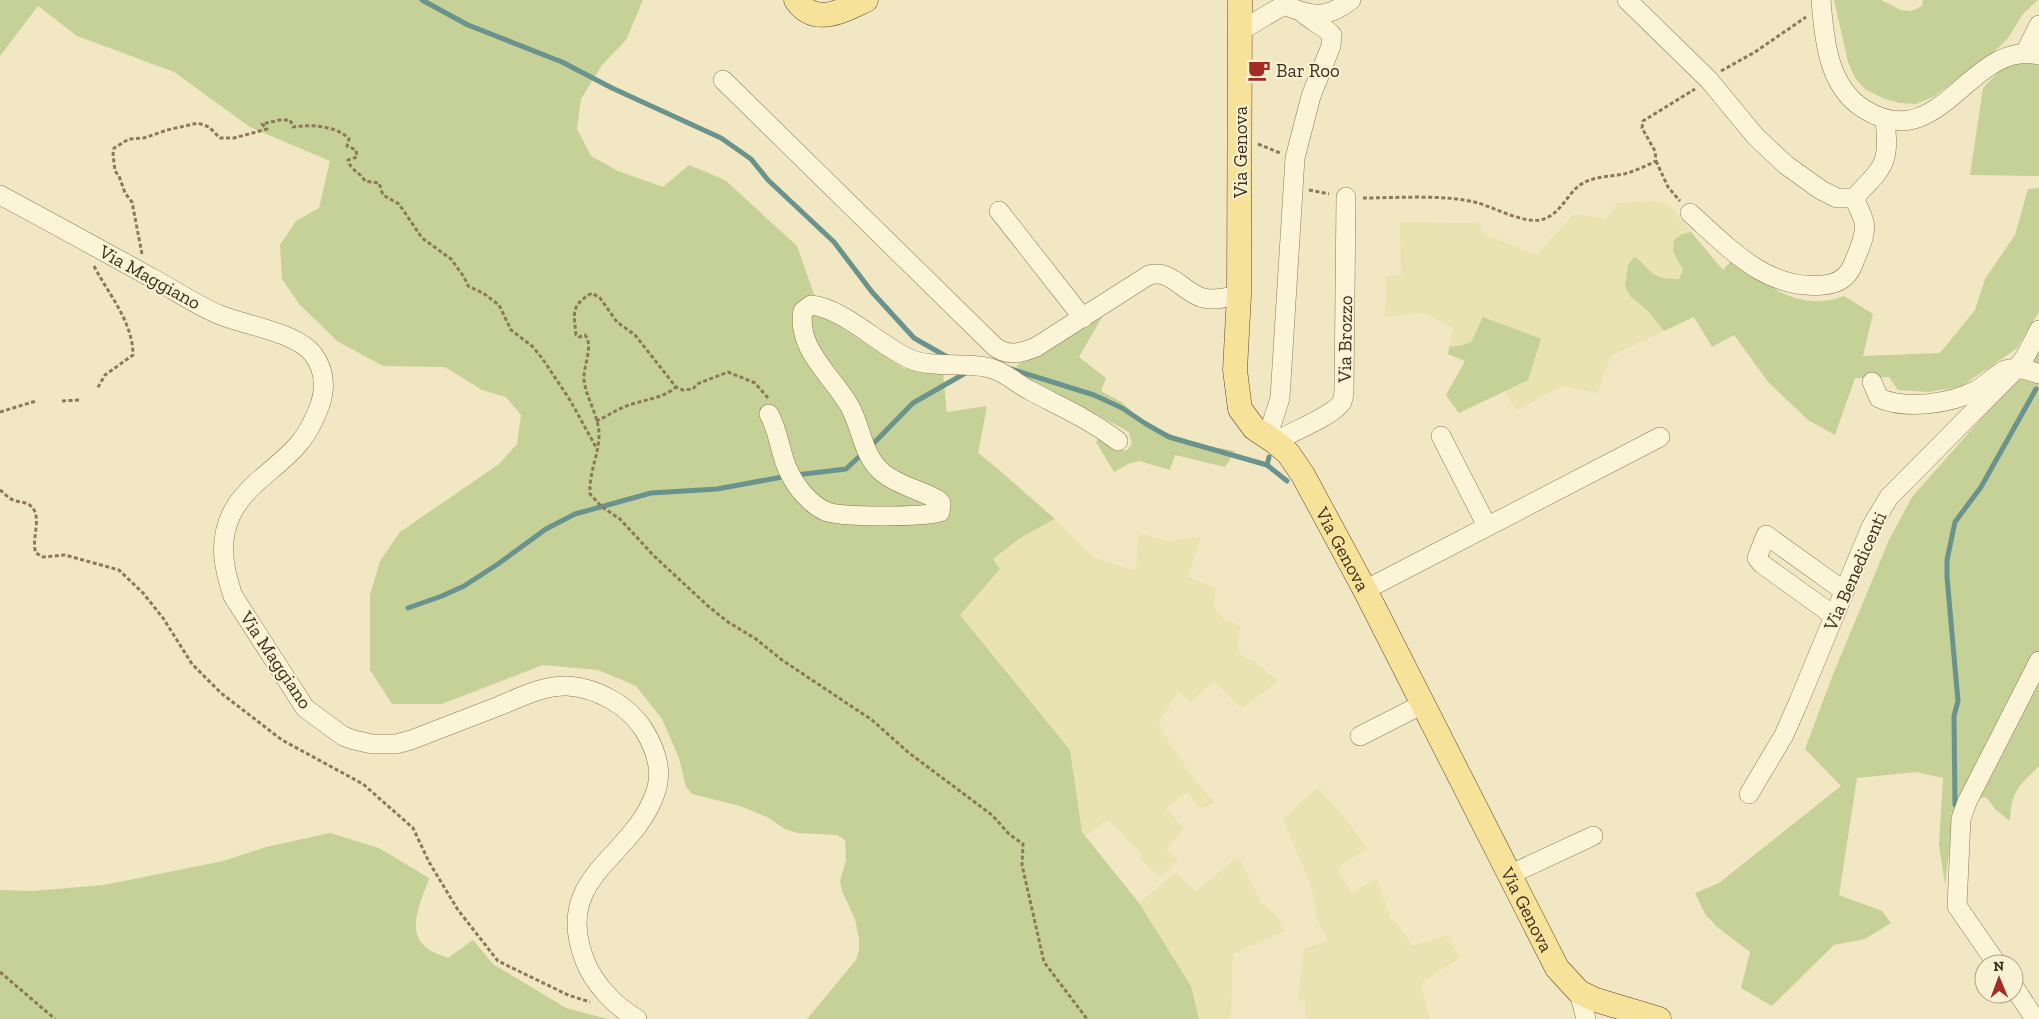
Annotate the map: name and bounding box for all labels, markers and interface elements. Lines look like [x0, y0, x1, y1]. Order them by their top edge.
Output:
cafe icon: Bar Roo [1246, 57, 1272, 83]
place label: Bar Roo [1276, 59, 1340, 82]
street label: Via Genova [1229, 106, 1252, 199]
street label: Via Maggiano [94, 239, 205, 314]
street label: Via Brozzo [1333, 295, 1357, 384]
street label: Via Genova [1310, 502, 1375, 595]
street label: Via Benedicenti [1818, 508, 1891, 635]
street label: Via Maggiano [234, 606, 317, 713]
street label: Via Genova [1496, 862, 1558, 956]
north arrow [1974, 954, 2024, 1004]
text: N [1993, 958, 2005, 975]

